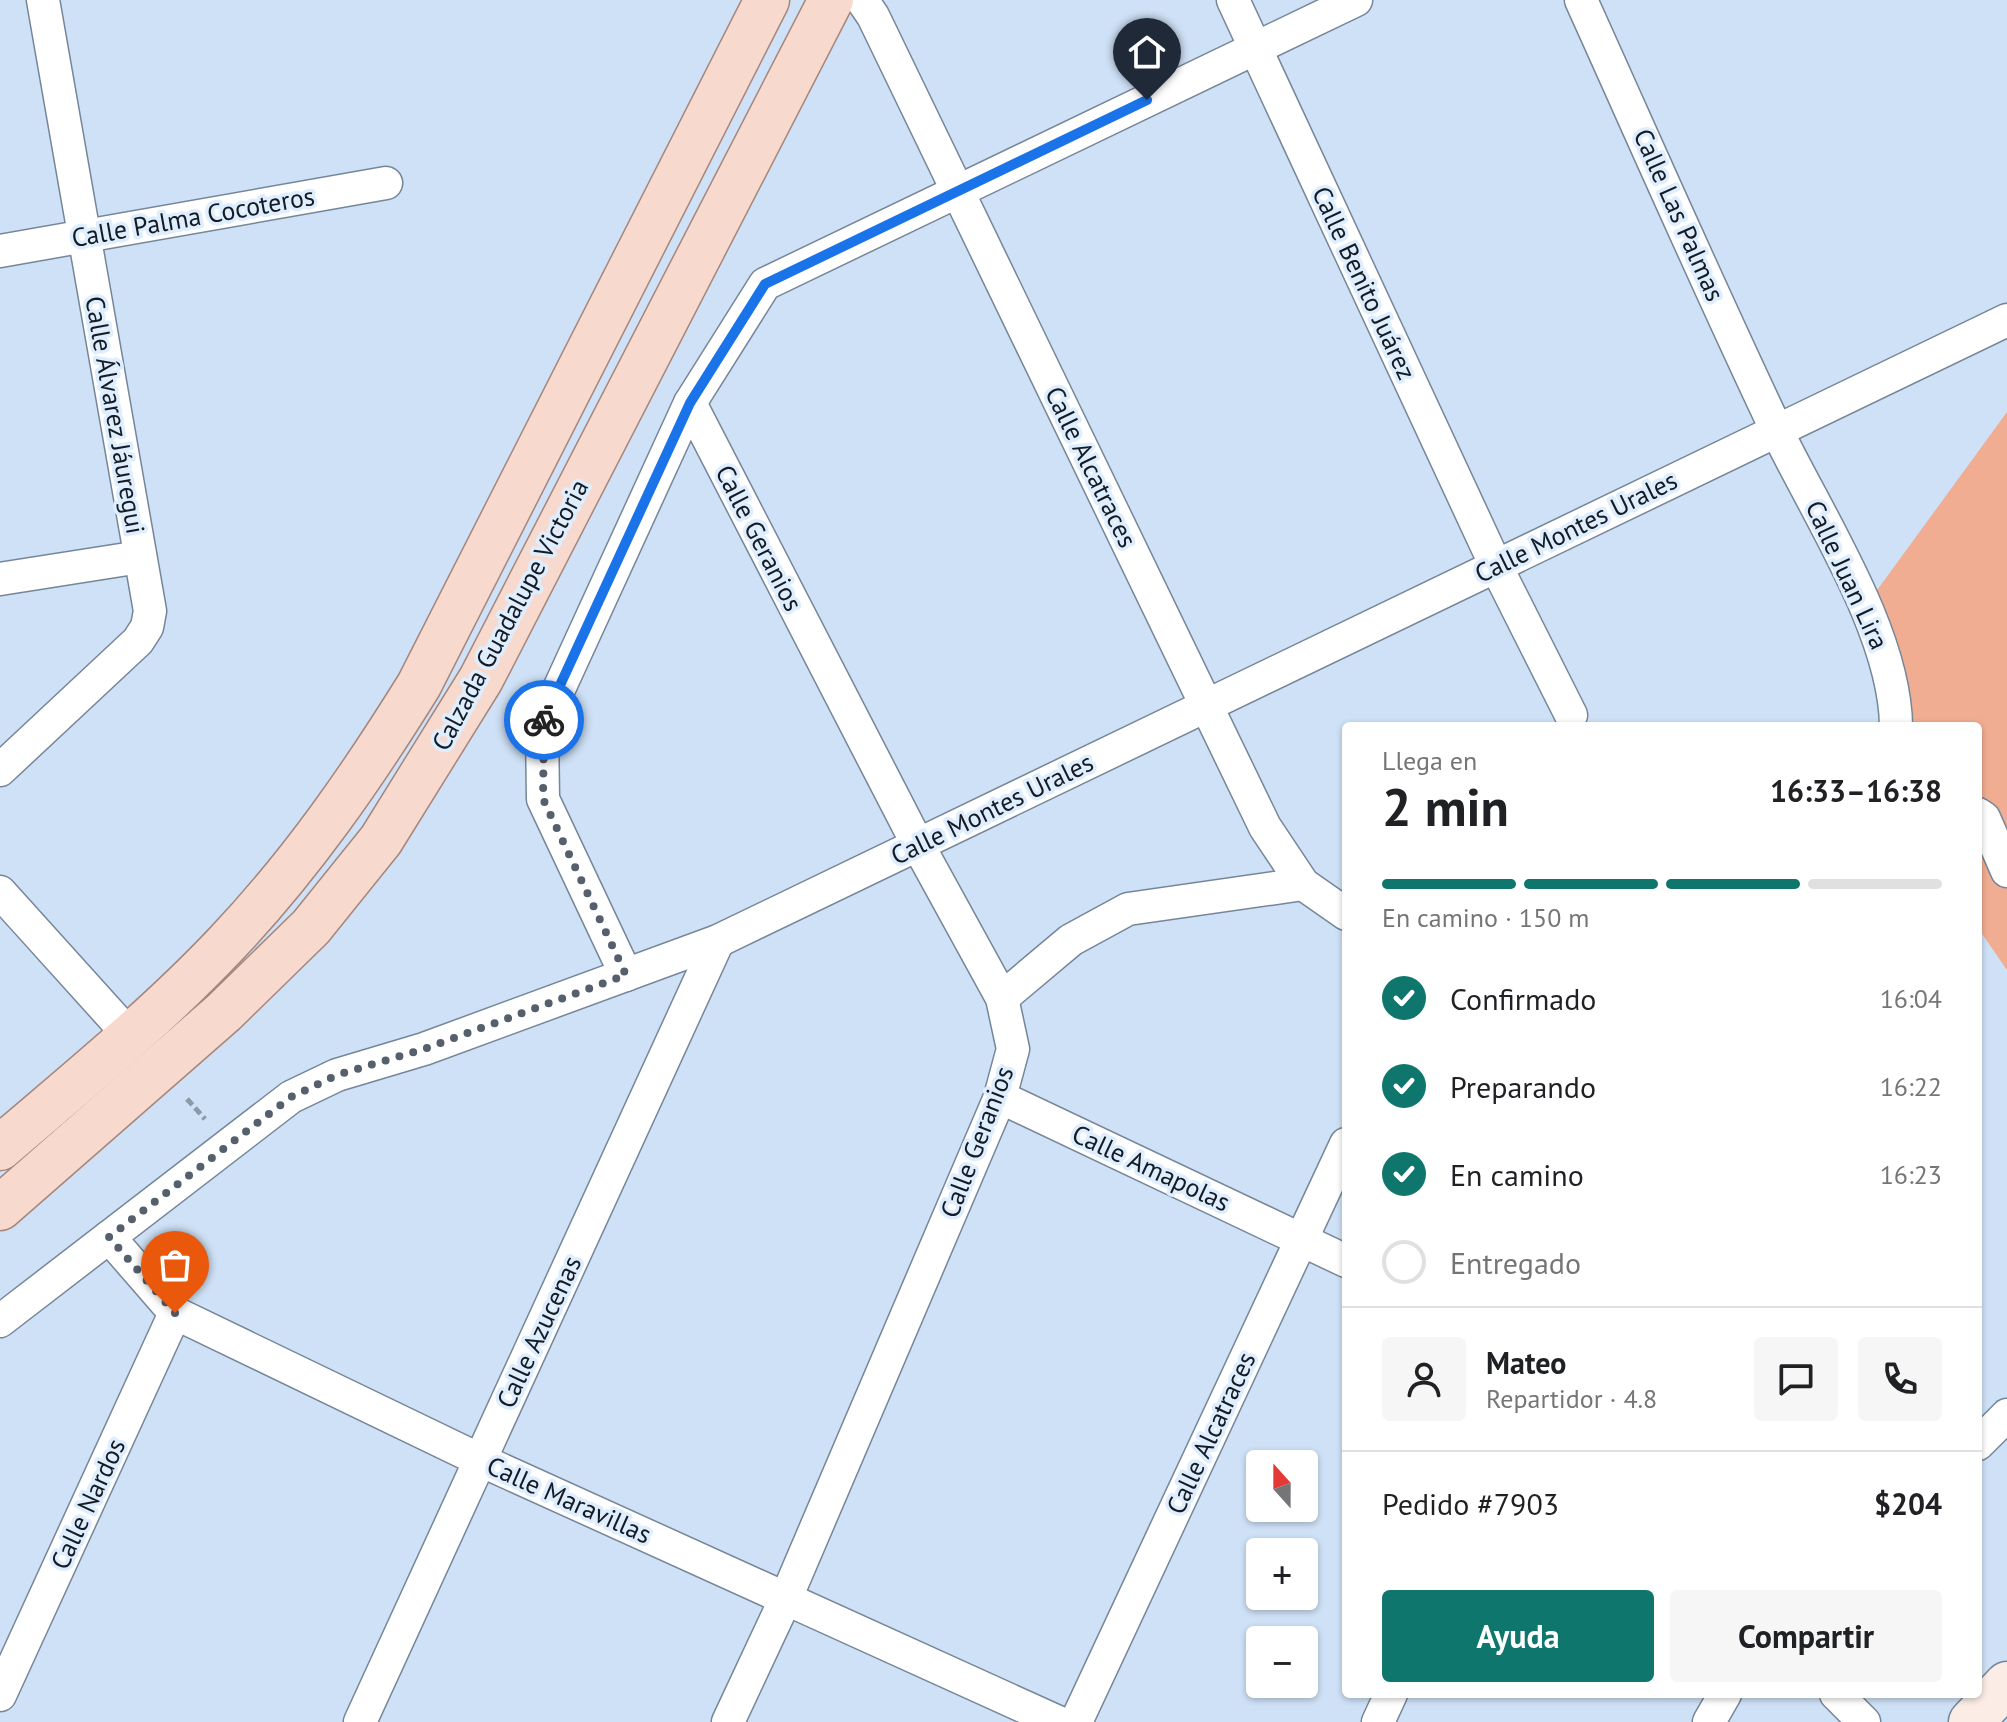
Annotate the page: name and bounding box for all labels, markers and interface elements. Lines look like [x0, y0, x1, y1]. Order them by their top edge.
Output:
pin [1113, 18, 1181, 100]
icon: home [1125, 30, 1169, 74]
street label: Calle Las Palmas [1627, 123, 1732, 306]
street label: Calle Palma Cocoteros [69, 179, 317, 254]
street label: Calle Benito Juárez [1305, 181, 1424, 385]
street label: Calle Álvarez Jáuregui [78, 293, 153, 536]
street label: Calle Alcatraces [1038, 381, 1145, 553]
street label: Calle Geranios [709, 459, 810, 616]
street label: Calle Montes Urales [1469, 463, 1683, 590]
street label: Calzada Guadalupe Victoria [424, 473, 595, 756]
street label: Calle Juan Lira [1799, 495, 1896, 654]
courier [504, 680, 584, 760]
icon: bike [522, 698, 566, 742]
text: Llega en [1382, 744, 1477, 777]
street label: Calle Montes Urales [885, 745, 1099, 872]
text: 16:33–16:38 [1770, 771, 1942, 810]
text: 2 min [1382, 773, 1509, 840]
text: En camino · 150 m [1382, 901, 1589, 934]
icon: check [1382, 976, 1426, 1020]
text: Confirmado [1450, 979, 1596, 1018]
text: 16:04 [1880, 982, 1942, 1015]
street label: Calle Geranios [933, 1061, 1021, 1222]
icon: check [1382, 1064, 1426, 1108]
text: Preparando [1450, 1067, 1596, 1106]
text: 16:22 [1880, 1070, 1942, 1103]
street label: Calle Amapolas [1067, 1117, 1235, 1219]
icon: check [1382, 1152, 1426, 1196]
text: En camino [1450, 1155, 1584, 1194]
text: 16:23 [1880, 1158, 1942, 1191]
pin [141, 1231, 209, 1313]
icon: bag [153, 1243, 197, 1287]
text: Entregado [1450, 1243, 1581, 1282]
street label: Calle Azucenas [489, 1250, 588, 1413]
button: person [1382, 1337, 1466, 1421]
button: chat [1754, 1337, 1838, 1421]
button: phone [1858, 1337, 1942, 1421]
text: Mateo [1486, 1343, 1566, 1382]
street label: Calle Alcatraces [1159, 1346, 1262, 1519]
text: Repartidor · 4.8 [1486, 1382, 1657, 1415]
street label: Calle Nardos [43, 1433, 132, 1575]
street label: Calle Maravillas [482, 1449, 656, 1550]
north arrow [1246, 1450, 1318, 1522]
map controls [1246, 1450, 1318, 1698]
text: Pedido #7903 [1382, 1484, 1559, 1523]
text: $204 [1874, 1484, 1942, 1523]
button: + [1246, 1538, 1318, 1610]
button: Ayuda [1382, 1590, 1654, 1682]
button: Compartir [1670, 1590, 1942, 1682]
button: − [1246, 1626, 1318, 1698]

